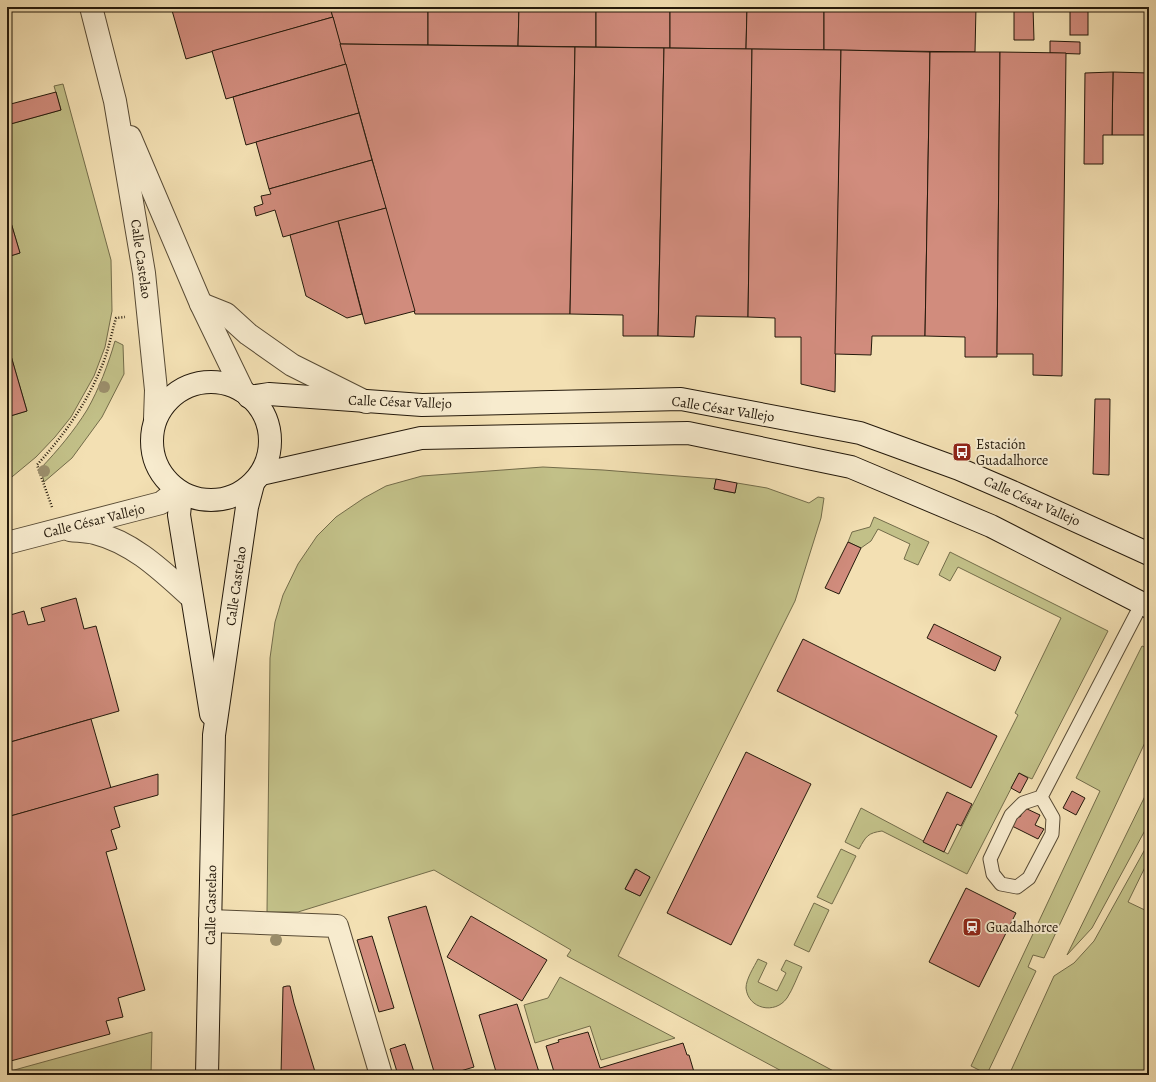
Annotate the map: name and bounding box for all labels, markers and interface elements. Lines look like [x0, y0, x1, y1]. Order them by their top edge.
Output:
street label: Calle Castelao [126, 218, 156, 300]
street label: Calle César Vallejo [348, 391, 452, 413]
street label: Calle César Vallejo [670, 392, 776, 426]
place label: Estación Guadalhorce [976, 435, 1048, 470]
bus stop icon: Estación Guadalhorce [951, 441, 973, 463]
street label: Calle César Vallejo [981, 471, 1083, 531]
street label: Calle César Vallejo [41, 499, 147, 543]
street label: Calle Castelao [221, 545, 251, 627]
street label: Calle Castelao [201, 865, 221, 945]
station icon: Guadalhorce [961, 916, 983, 938]
place label: Guadalhorce [986, 918, 1058, 937]

